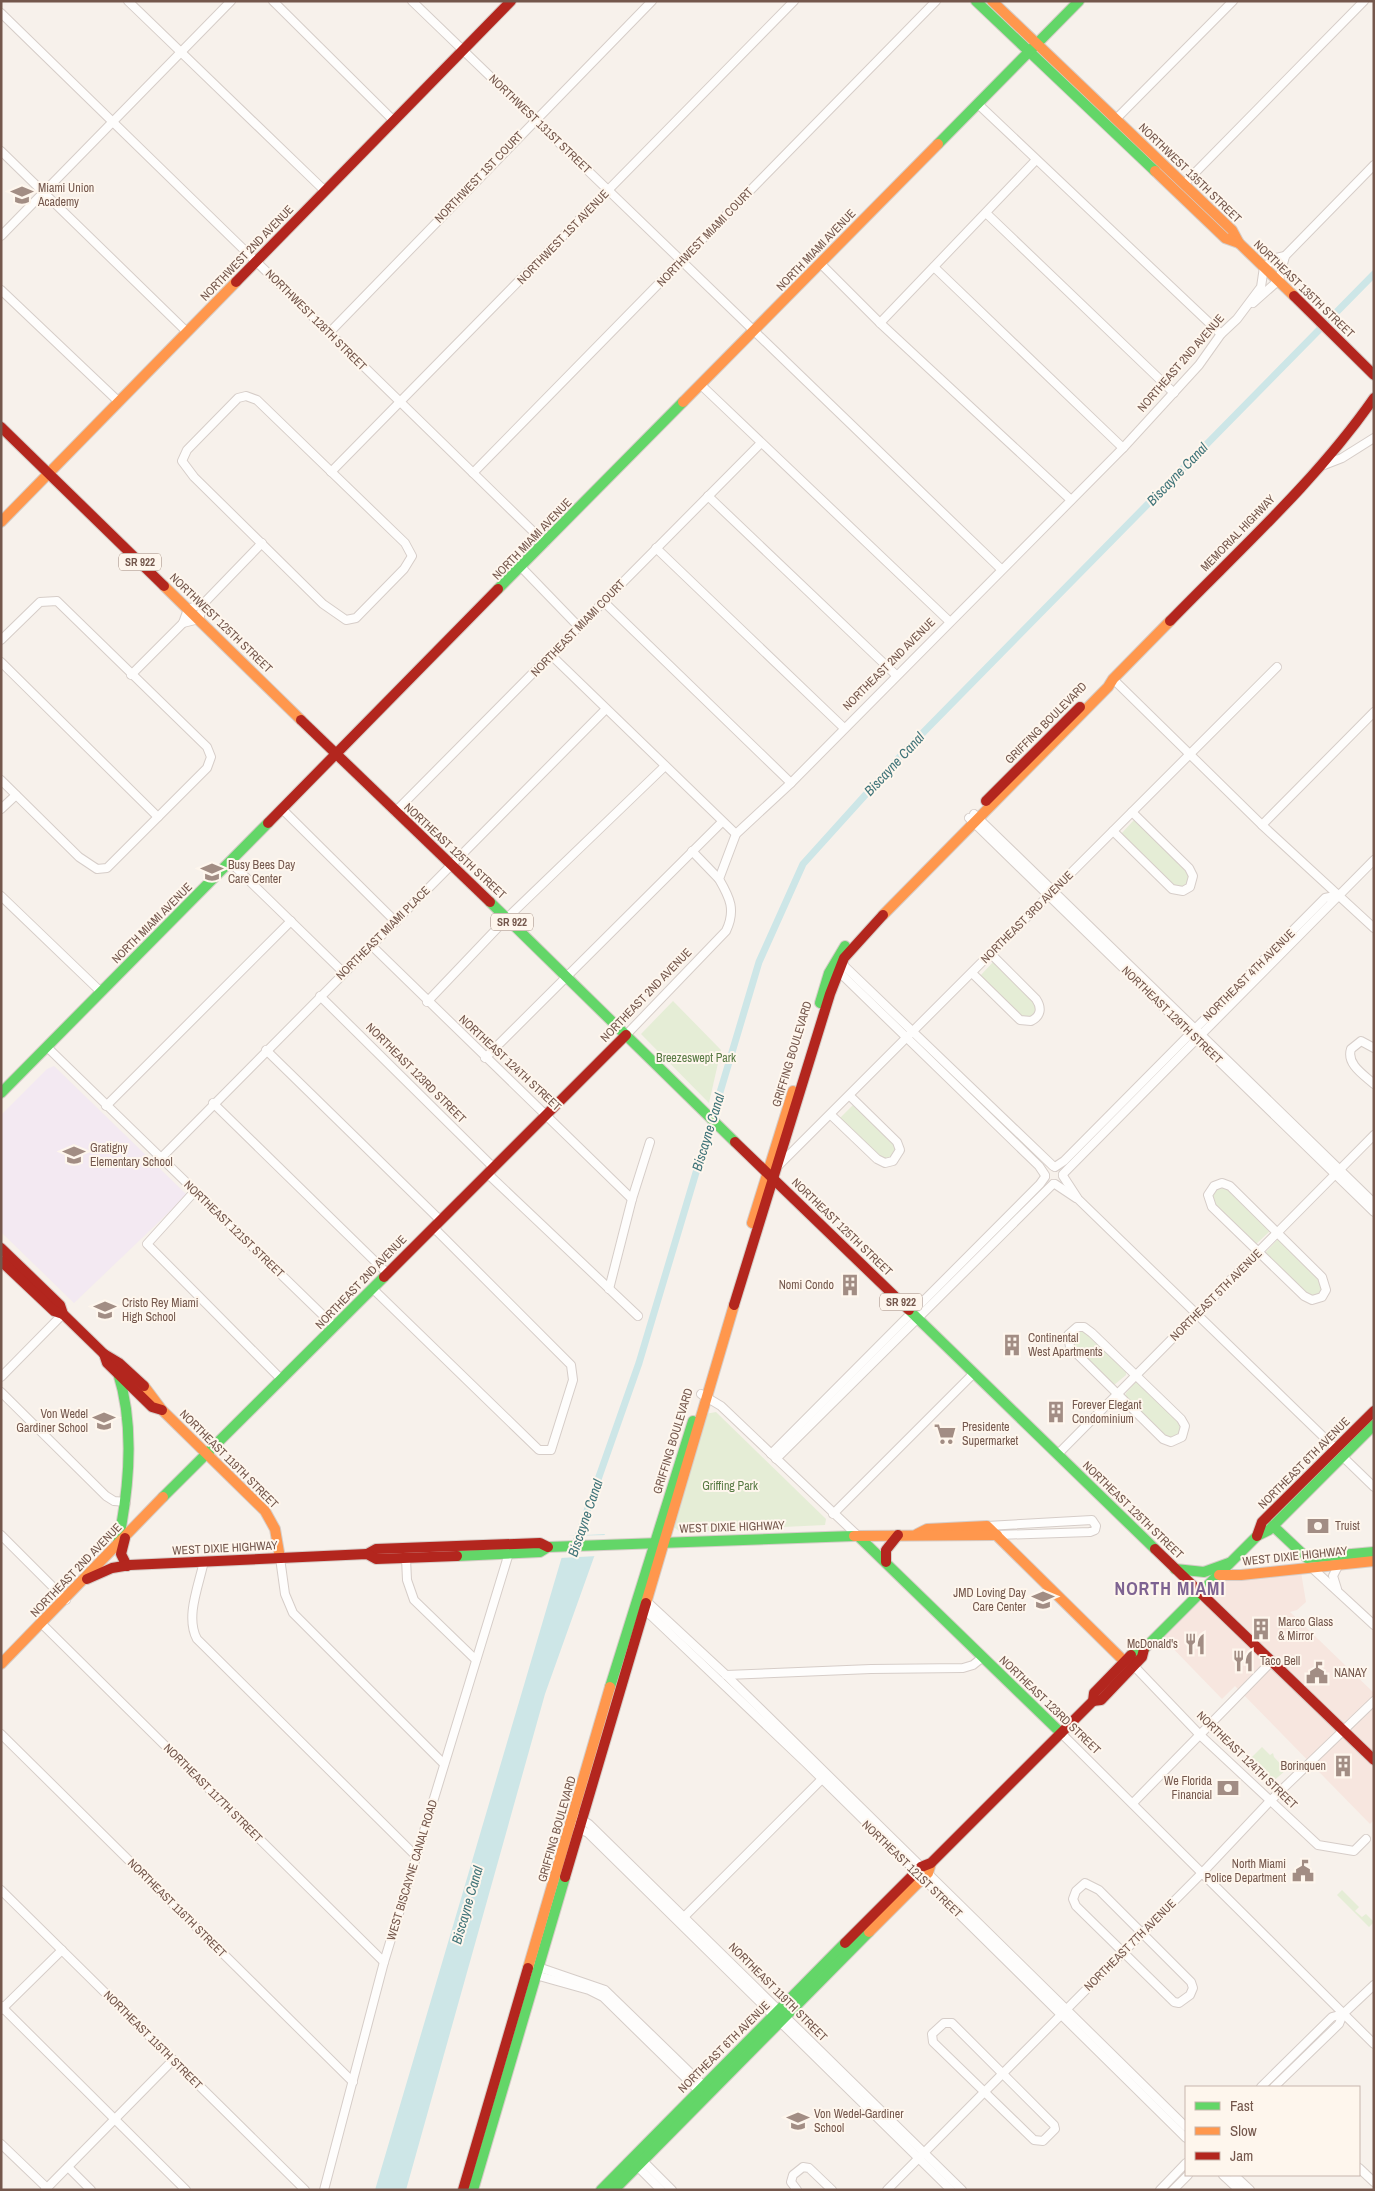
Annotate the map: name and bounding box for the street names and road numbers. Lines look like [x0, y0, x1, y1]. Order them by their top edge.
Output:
street label: NORTHWEST 131ST STREET [485, 71, 595, 177]
street label: NORTHWEST 135TH STREET [1135, 120, 1245, 226]
street label: NORTHWEST 1ST COURT [431, 128, 527, 226]
street label: NORTHWEST MIAMI COURT [653, 184, 757, 290]
street label: NORTHWEST 1ST AVENUE [514, 186, 612, 288]
street label: NORTHWEST 2ND AVENUE [197, 202, 297, 304]
street label: NORTH MIAMI AVENUE [773, 206, 859, 294]
street label: NORTHEAST 135TH STREET [1250, 237, 1358, 341]
street label: NORTHWEST 128TH STREET [262, 266, 370, 374]
street label: NORTHEAST 2ND AVENUE [1134, 311, 1228, 415]
street label: MEMORIAL HIGHWAY [1197, 491, 1279, 575]
street label: NORTH MIAMI AVENUE [489, 495, 575, 583]
road number: SR 922 [119, 554, 161, 570]
street label: NORTHWEST 125TH STREET [166, 570, 276, 676]
street label: NORTHEAST MIAMI COURT [527, 576, 629, 680]
street label: NORTHEAST 2ND AVENUE [839, 614, 939, 714]
street label: GRIFFING BOULEVARD [1002, 679, 1090, 767]
street label: NORTHEAST 125TH STREET [400, 799, 510, 903]
street label: NORTHEAST 3RD AVENUE [977, 867, 1077, 967]
street label: NORTH MIAMI AVENUE [108, 879, 196, 967]
street label: NORTHEAST MIAMI PLACE [333, 883, 433, 983]
road number: SR 922 [491, 914, 533, 930]
street label: NORTHEAST 4TH AVENUE [1200, 926, 1298, 1024]
street label: NORTHEAST 2ND AVENUE [597, 945, 695, 1045]
street label: NORTHEAST 129TH STREET [1118, 963, 1226, 1067]
street label: GRIFFING BOULEVARD [768, 999, 816, 1109]
street label: NORTHEAST 124TH STREET [455, 1011, 565, 1115]
street label: NORTHEAST 123RD STREET [363, 1020, 469, 1126]
street label: NORTHEAST 125TH STREET [788, 1175, 896, 1279]
street label: NORTHEAST 121ST STREET [180, 1177, 288, 1281]
street label: NORTHEAST 2ND AVENUE [312, 1232, 410, 1332]
street label: NORTHEAST 5TH AVENUE [1167, 1246, 1265, 1344]
road number: SR 922 [880, 1294, 922, 1310]
street label: GRIFFING BOULEVARD [649, 1386, 697, 1496]
street label: NORTHEAST 119TH STREET [176, 1406, 282, 1512]
street label: NORTHEAST 6TH AVENUE [1255, 1414, 1353, 1512]
street label: NORTHEAST 125TH STREET [1079, 1458, 1187, 1562]
street label: WEST DIXIE HIGHWAY [679, 1517, 785, 1537]
street label: NORTHEAST 2ND AVENUE [27, 1520, 125, 1620]
street label: WEST DIXIE HIGHWAY [172, 1537, 278, 1559]
street label: WEST DIXIE HIGHWAY [1242, 1542, 1349, 1569]
street label: NORTHEAST 123RD STREET [996, 1652, 1104, 1758]
street label: NORTHEAST 124TH STREET [1193, 1708, 1301, 1812]
street label: NORTHEAST 117TH STREET [160, 1740, 266, 1846]
street label: GRIFFING BOULEVARD [534, 1774, 580, 1884]
street label: WEST BISCAYNE CANAL ROAD [383, 1798, 441, 1942]
street label: NORTHEAST 121ST STREET [858, 1817, 966, 1921]
street label: NORTHEAST 116TH STREET [124, 1855, 230, 1961]
street label: NORTHEAST 7TH AVENUE [1081, 1896, 1179, 1994]
street label: NORTHEAST 119TH STREET [725, 1939, 831, 2045]
street label: NORTHEAST 115TH STREET [100, 1987, 206, 2093]
street label: NORTHEAST 6TH AVENUE [675, 1998, 773, 2096]

